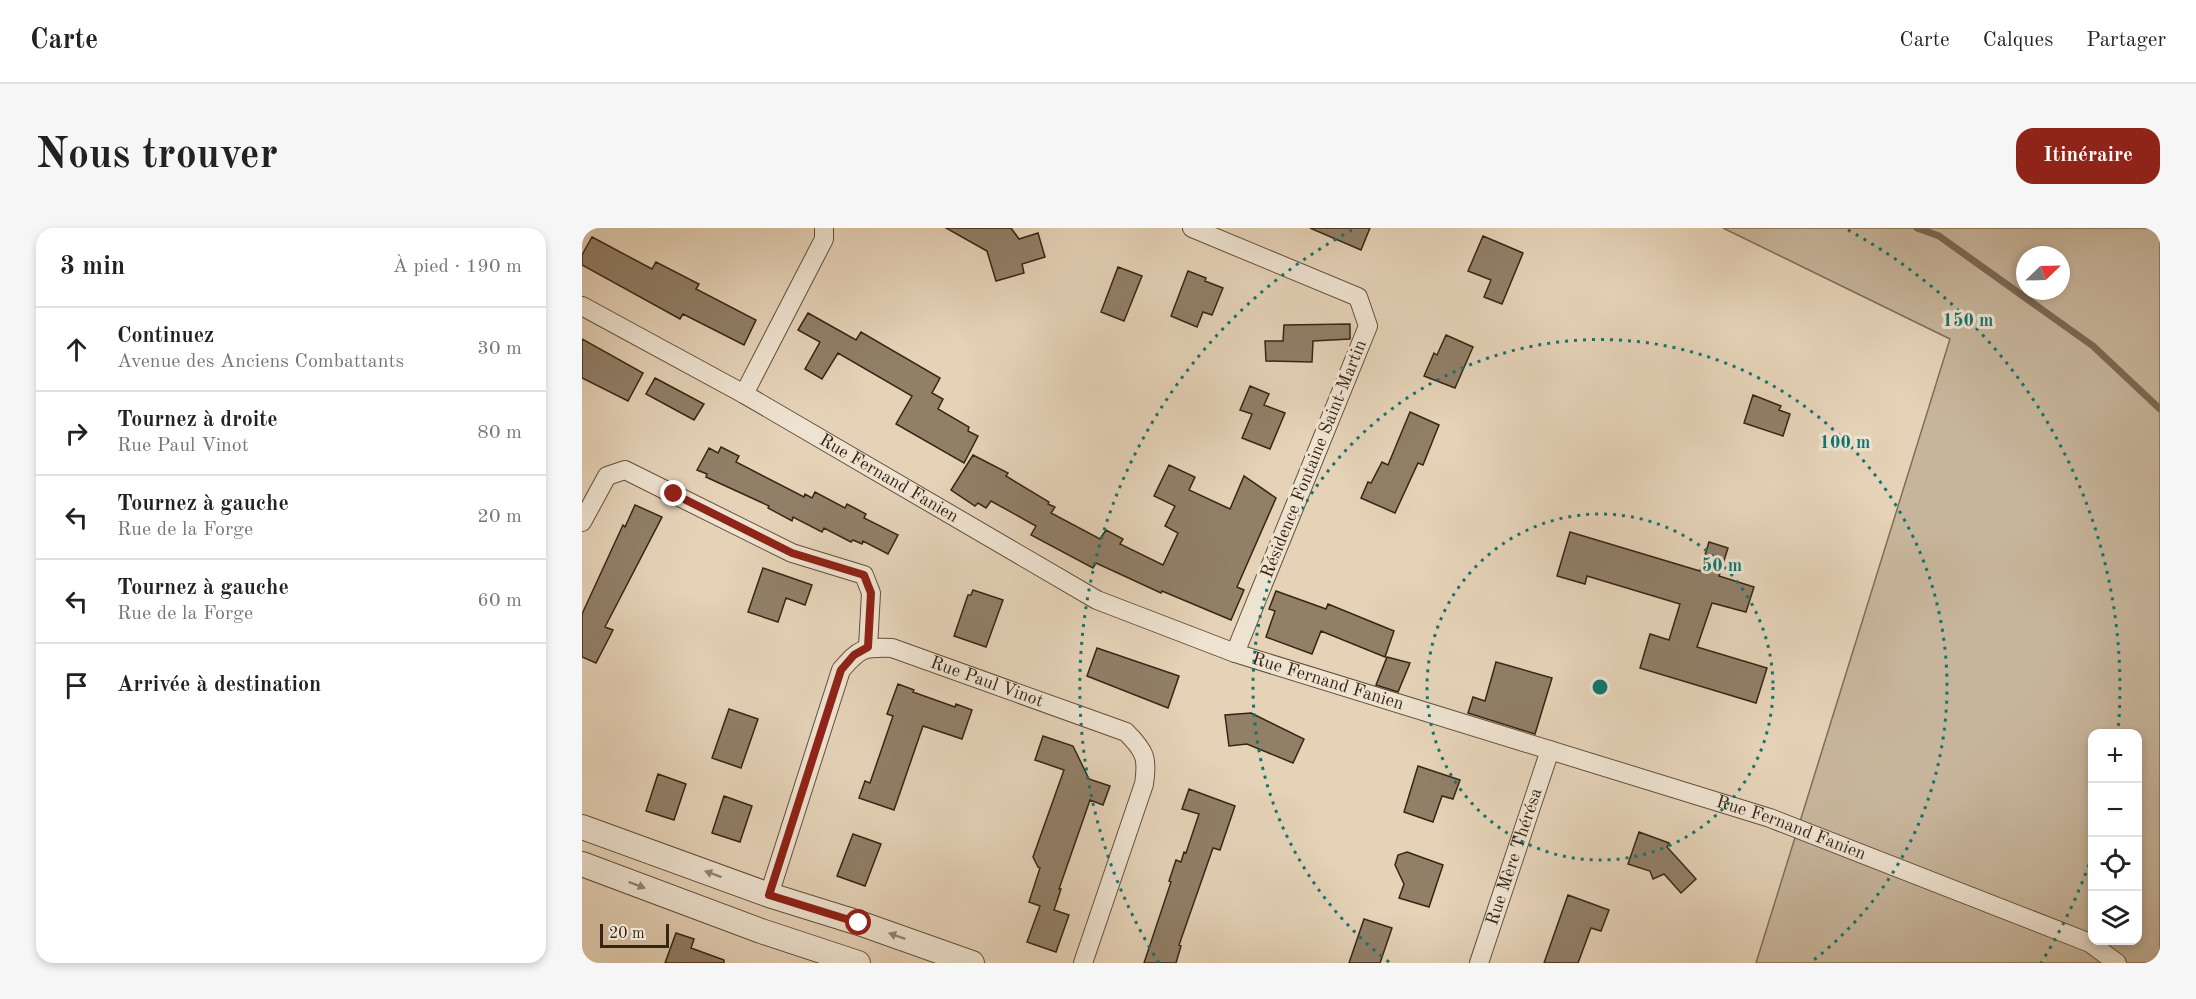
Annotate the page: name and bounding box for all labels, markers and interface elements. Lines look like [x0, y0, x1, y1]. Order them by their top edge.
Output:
text: Carte [30, 27, 98, 55]
text: Carte [1900, 30, 1950, 51]
text: Calques [1983, 30, 2053, 51]
text: Partager [2086, 30, 2166, 51]
button: Itinéraire [2016, 128, 2160, 184]
text: Nous trouver [36, 135, 278, 177]
north arrow [2016, 246, 2070, 300]
text: 3 min [60, 254, 125, 280]
text: À pied · 190 m [393, 257, 522, 277]
text: 150 m [1943, 312, 1993, 330]
text: Continuez [117, 325, 214, 347]
icon: ahead [60, 333, 93, 366]
street label: Résidence Fontaine Saint-Martin [1258, 337, 1370, 581]
text: 30 m [477, 339, 522, 359]
text: Avenue des Anciens Combattants [117, 352, 404, 372]
text: Tournez à droite [117, 409, 278, 431]
icon: right [60, 417, 93, 450]
text: 80 m [477, 423, 522, 443]
street label: Rue Fernand Fanien [816, 431, 962, 526]
text: 100 m [1820, 434, 1870, 452]
text: Rue Paul Vinot [117, 436, 249, 456]
route end [660, 480, 686, 506]
text: Tournez à gauche [117, 493, 289, 515]
icon: left [60, 501, 93, 534]
text: 20 m [477, 507, 522, 527]
text: Rue de la Forge [117, 520, 253, 540]
text: 50 m [1702, 557, 1742, 575]
text: Tournez à gauche [117, 577, 289, 599]
icon: left [60, 585, 93, 618]
text: 60 m [477, 591, 522, 611]
text: Rue de la Forge [117, 604, 253, 624]
street label: Rue Fernand Fanien [1250, 650, 1406, 714]
street label: Rue Paul Vinot [928, 653, 1046, 711]
icon: arrive [60, 669, 93, 702]
text: Arrivée à destination [117, 674, 321, 696]
centre of rings [1590, 677, 1610, 697]
map controls [2088, 729, 2142, 945]
button: + [2088, 729, 2142, 783]
button: − [2088, 783, 2142, 837]
street label: Rue Mère Thérésa [1483, 786, 1546, 928]
street label: Rue Fernand Fanien [1714, 793, 1869, 864]
button: locate [2088, 837, 2142, 891]
one-way arrow [704, 869, 722, 879]
one-way arrow [628, 880, 646, 890]
button: layers [2088, 891, 2142, 945]
route start [845, 909, 871, 935]
scale bar [600, 921, 669, 948]
text: 20 m [609, 926, 645, 942]
one-way arrow [888, 931, 906, 941]

